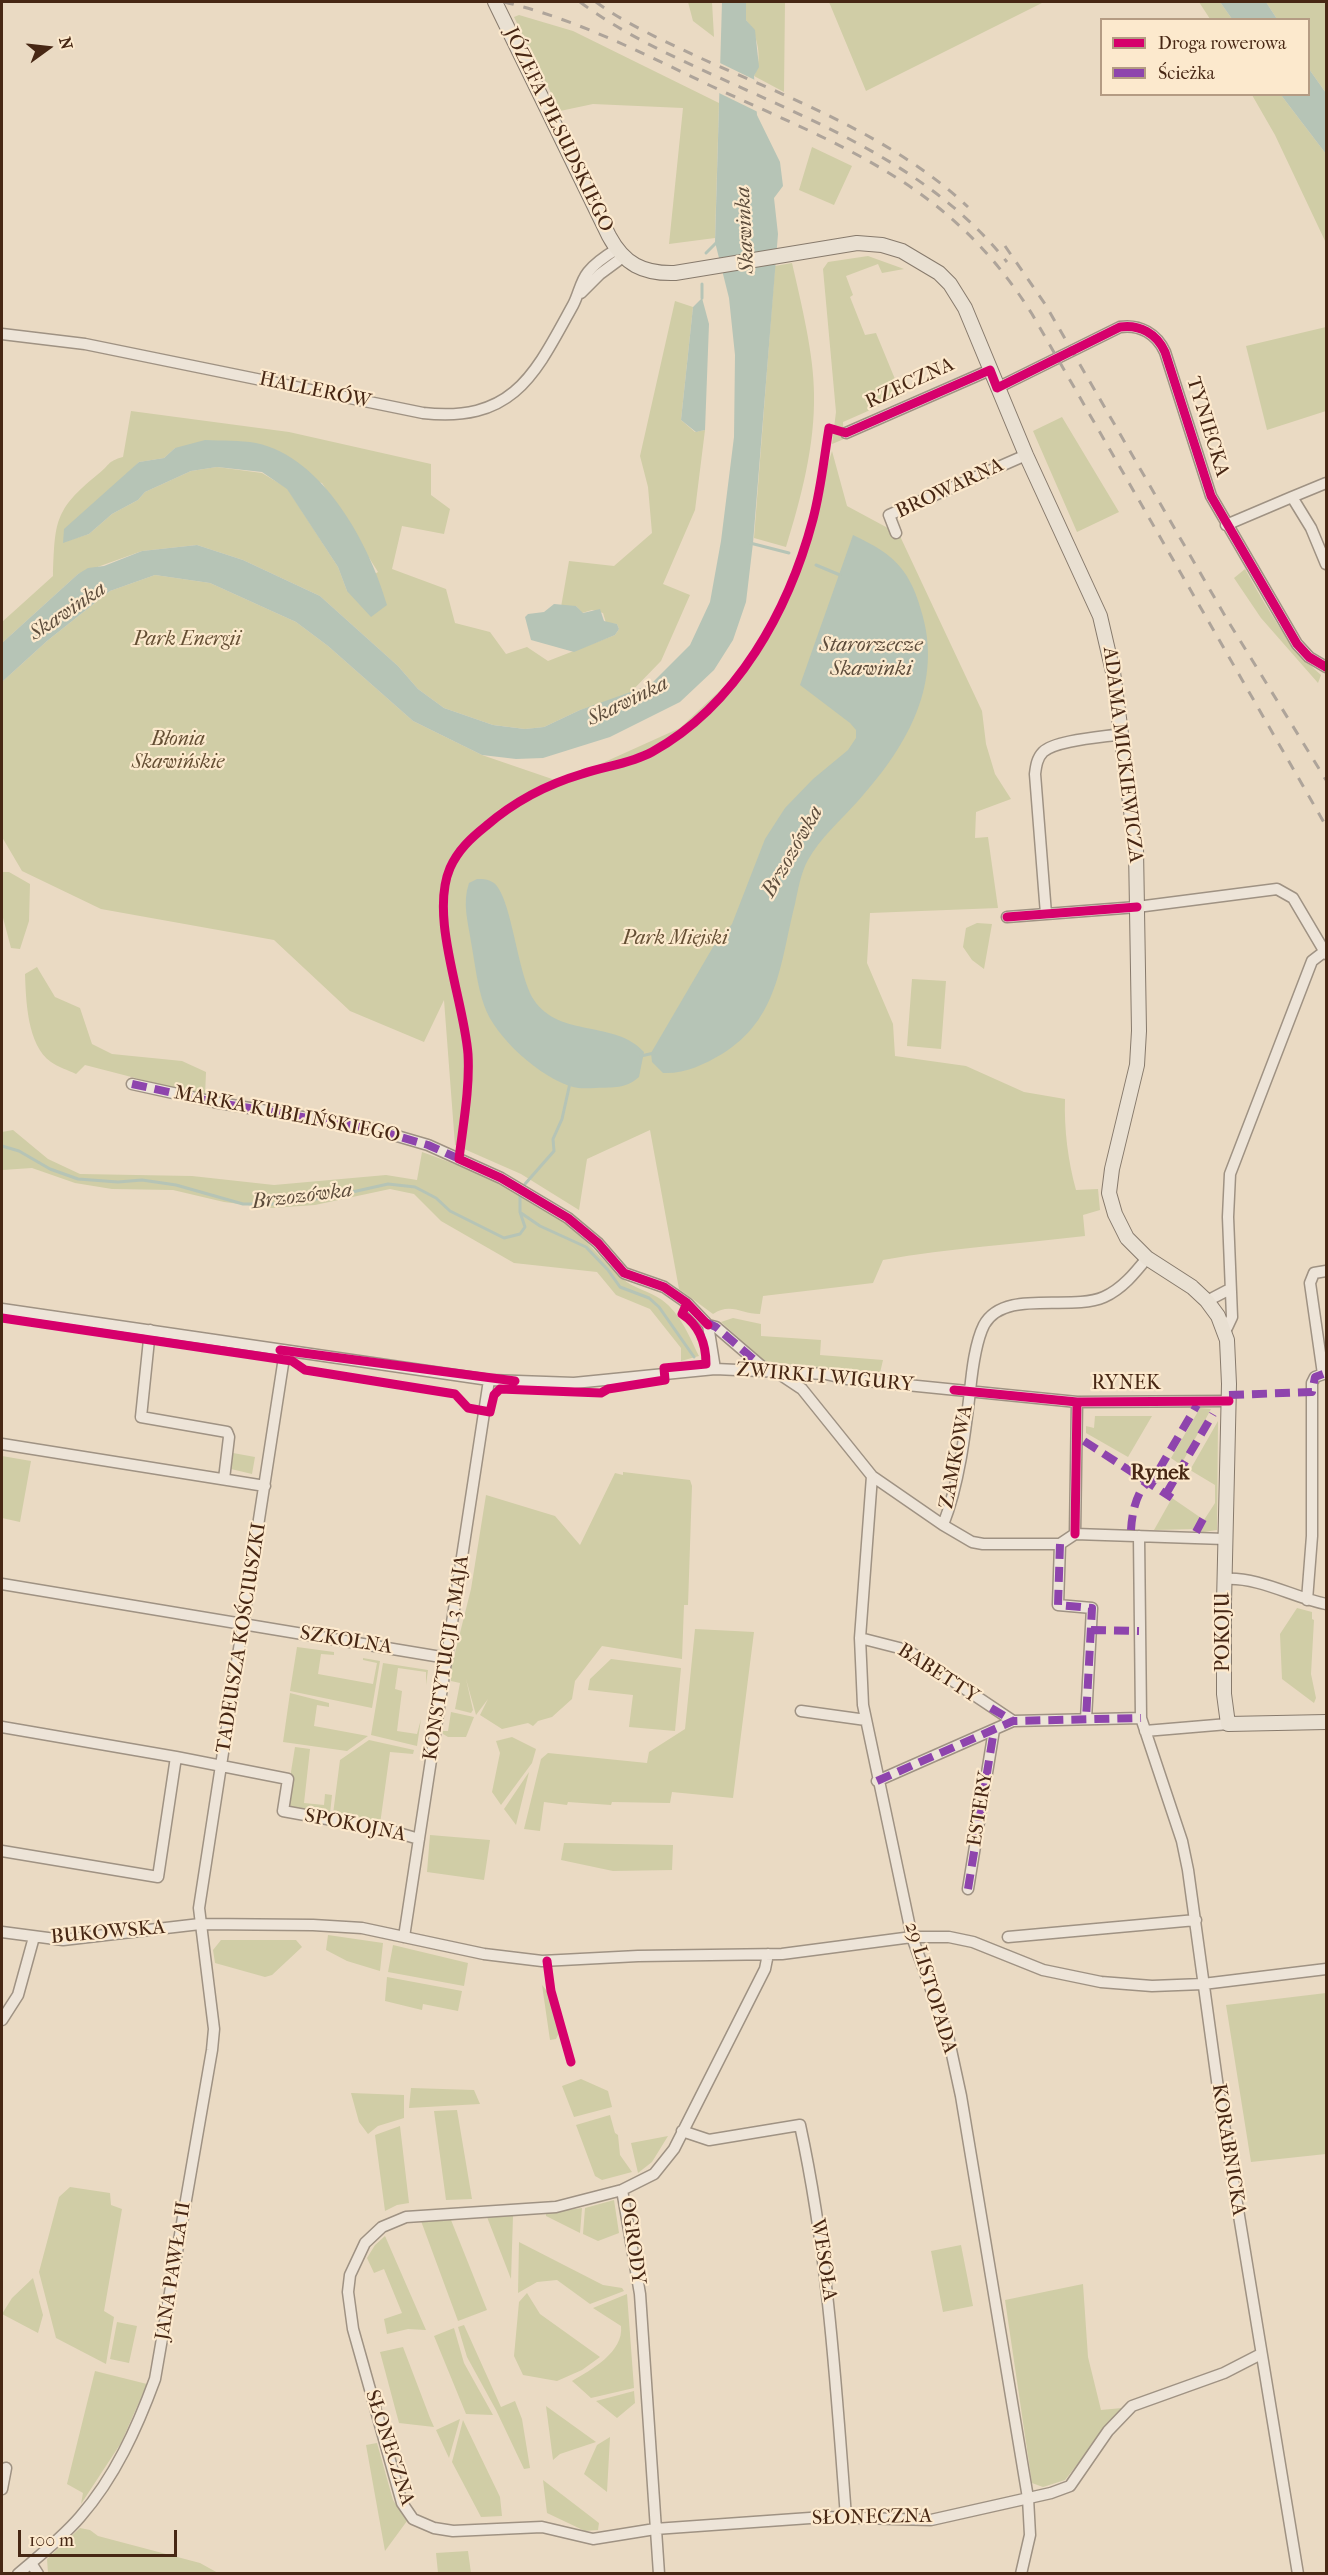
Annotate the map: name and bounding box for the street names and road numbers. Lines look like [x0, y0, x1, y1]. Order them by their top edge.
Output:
street label: JÓZEFA PIŁSUDSKIEGO [498, 24, 618, 236]
street label: RZECZNA [862, 353, 958, 415]
street label: HALLERÓW [257, 367, 373, 415]
street label: TYNIECKA [1180, 374, 1234, 480]
street label: BROWARNA [892, 454, 1008, 524]
street label: ADAMA MICKIEWICZA [1097, 646, 1147, 864]
street label: MARKA KUBLIŃSKIEGO [172, 1081, 402, 1149]
street label: ŻWIRKI I WIGURY [735, 1358, 915, 1398]
street label: RYNEK [1091, 1372, 1161, 1396]
street label: ZAMKOWA [935, 1403, 979, 1511]
street label: TADEUSZA KOŚCIUSZKI [212, 1521, 272, 1755]
street label: KONSTYTUCJI 3 MAJA [419, 1554, 475, 1762]
street label: POKOJU [1212, 1592, 1236, 1672]
street label: SZKOLNA [298, 1622, 394, 1660]
street label: BABETTY [893, 1639, 983, 1709]
street label: ESTERY [963, 1770, 999, 1848]
street label: SPOKOJNA [302, 1804, 408, 1848]
street label: BUKOWSKA [50, 1916, 166, 1950]
street label: 29 LISTOPADA [899, 1919, 961, 2057]
street label: KORABNICKA [1206, 2082, 1250, 2218]
street label: OGRODY [614, 2196, 650, 2286]
street label: JANA PAWŁA II [151, 2200, 197, 2342]
street label: WESOŁA [805, 2217, 841, 2303]
street label: SŁONECZNA [359, 2387, 419, 2509]
street label: SŁONECZNA [812, 2505, 932, 2531]

